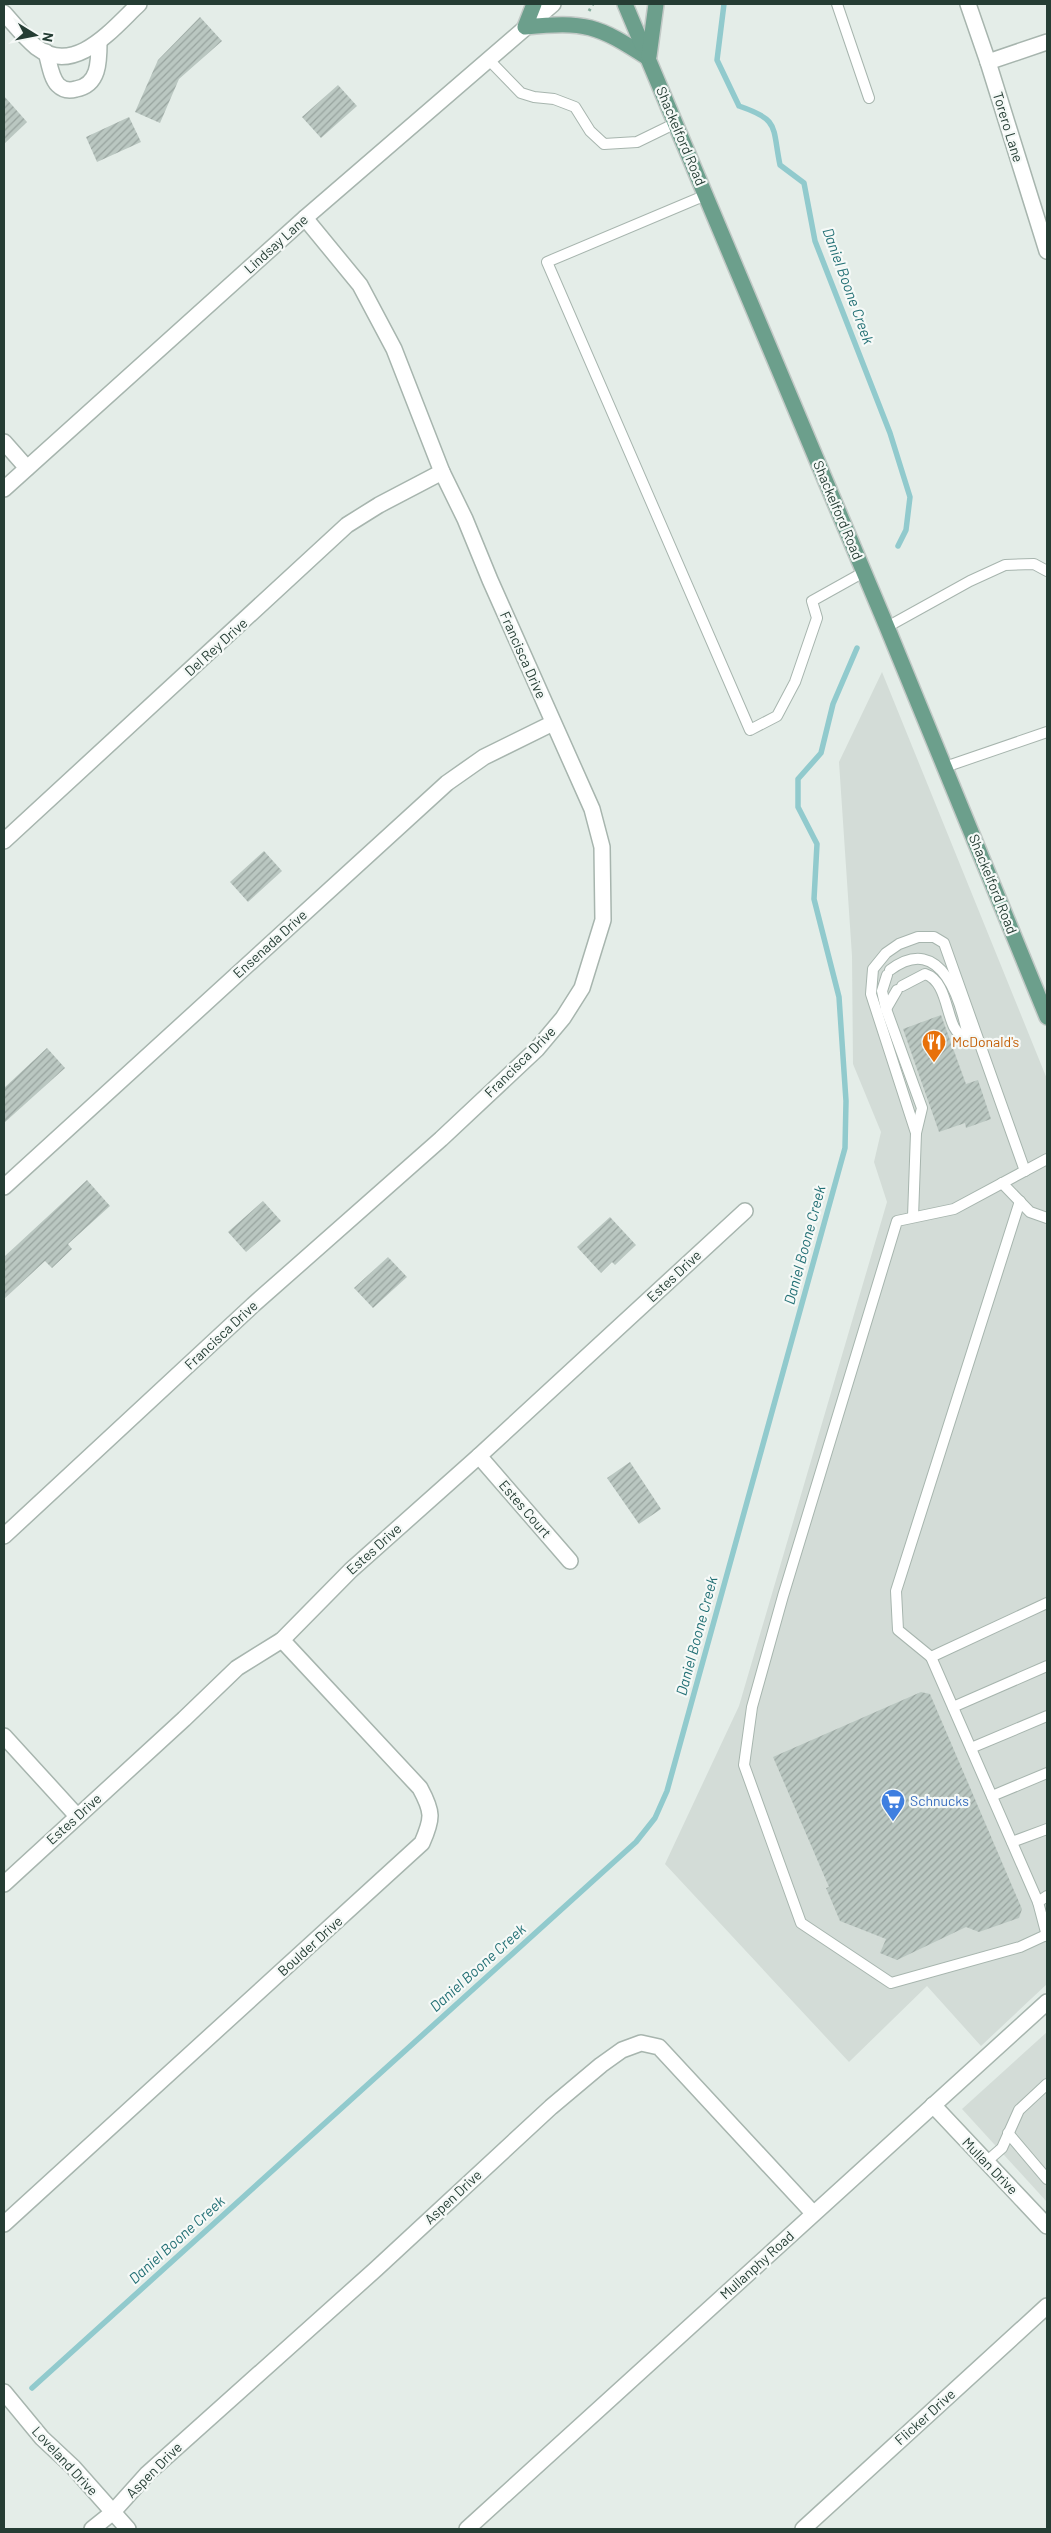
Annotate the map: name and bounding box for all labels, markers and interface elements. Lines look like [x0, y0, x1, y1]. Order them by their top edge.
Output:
north arrow [10, 10, 60, 60]
text: N [39, 31, 57, 43]
street label: Shackelford Road [653, 84, 710, 188]
street label: Torero Lane [990, 90, 1027, 164]
street label: Lindsay Lane [240, 211, 311, 277]
water label: Daniel Boone Creek [820, 225, 879, 347]
street label: Shackelford Road [810, 458, 867, 562]
street label: Francisca Drive [497, 609, 550, 701]
street label: Del Rey Drive [181, 614, 250, 679]
street label: Shackelford Road [966, 832, 1021, 936]
street label: Ensenada Drive [229, 906, 310, 981]
street label: Francisca Drive [481, 1023, 559, 1101]
restaurant icon: McDonald's [921, 1029, 947, 1063]
place label: McDonald's [952, 1033, 1020, 1050]
water label: Daniel Boone Creek [779, 1183, 829, 1306]
street label: Estes Drive [643, 1246, 704, 1305]
street label: Francisca Drive [181, 1297, 261, 1373]
street label: Estes Court [496, 1476, 555, 1541]
street label: Estes Drive [343, 1520, 405, 1578]
water label: Daniel Boone Creek [671, 1574, 721, 1697]
supermarket icon: Schnucks [880, 1788, 906, 1822]
street label: Estes Drive [43, 1790, 105, 1848]
place label: Schnucks [910, 1792, 969, 1809]
street label: Boulder Drive [274, 1912, 346, 1979]
water label: Daniel Boone Creek [426, 1919, 529, 2015]
street label: Mullan Drive [959, 2134, 1022, 2198]
street label: Aspen Drive [421, 2166, 485, 2227]
water label: Daniel Boone Creek [125, 2191, 228, 2287]
street label: Mullanphy Road [716, 2227, 797, 2302]
street label: Flicker Drive [891, 2385, 958, 2448]
street label: Loveland Drive [29, 2422, 102, 2499]
street label: Aspen Drive [122, 2438, 185, 2501]

